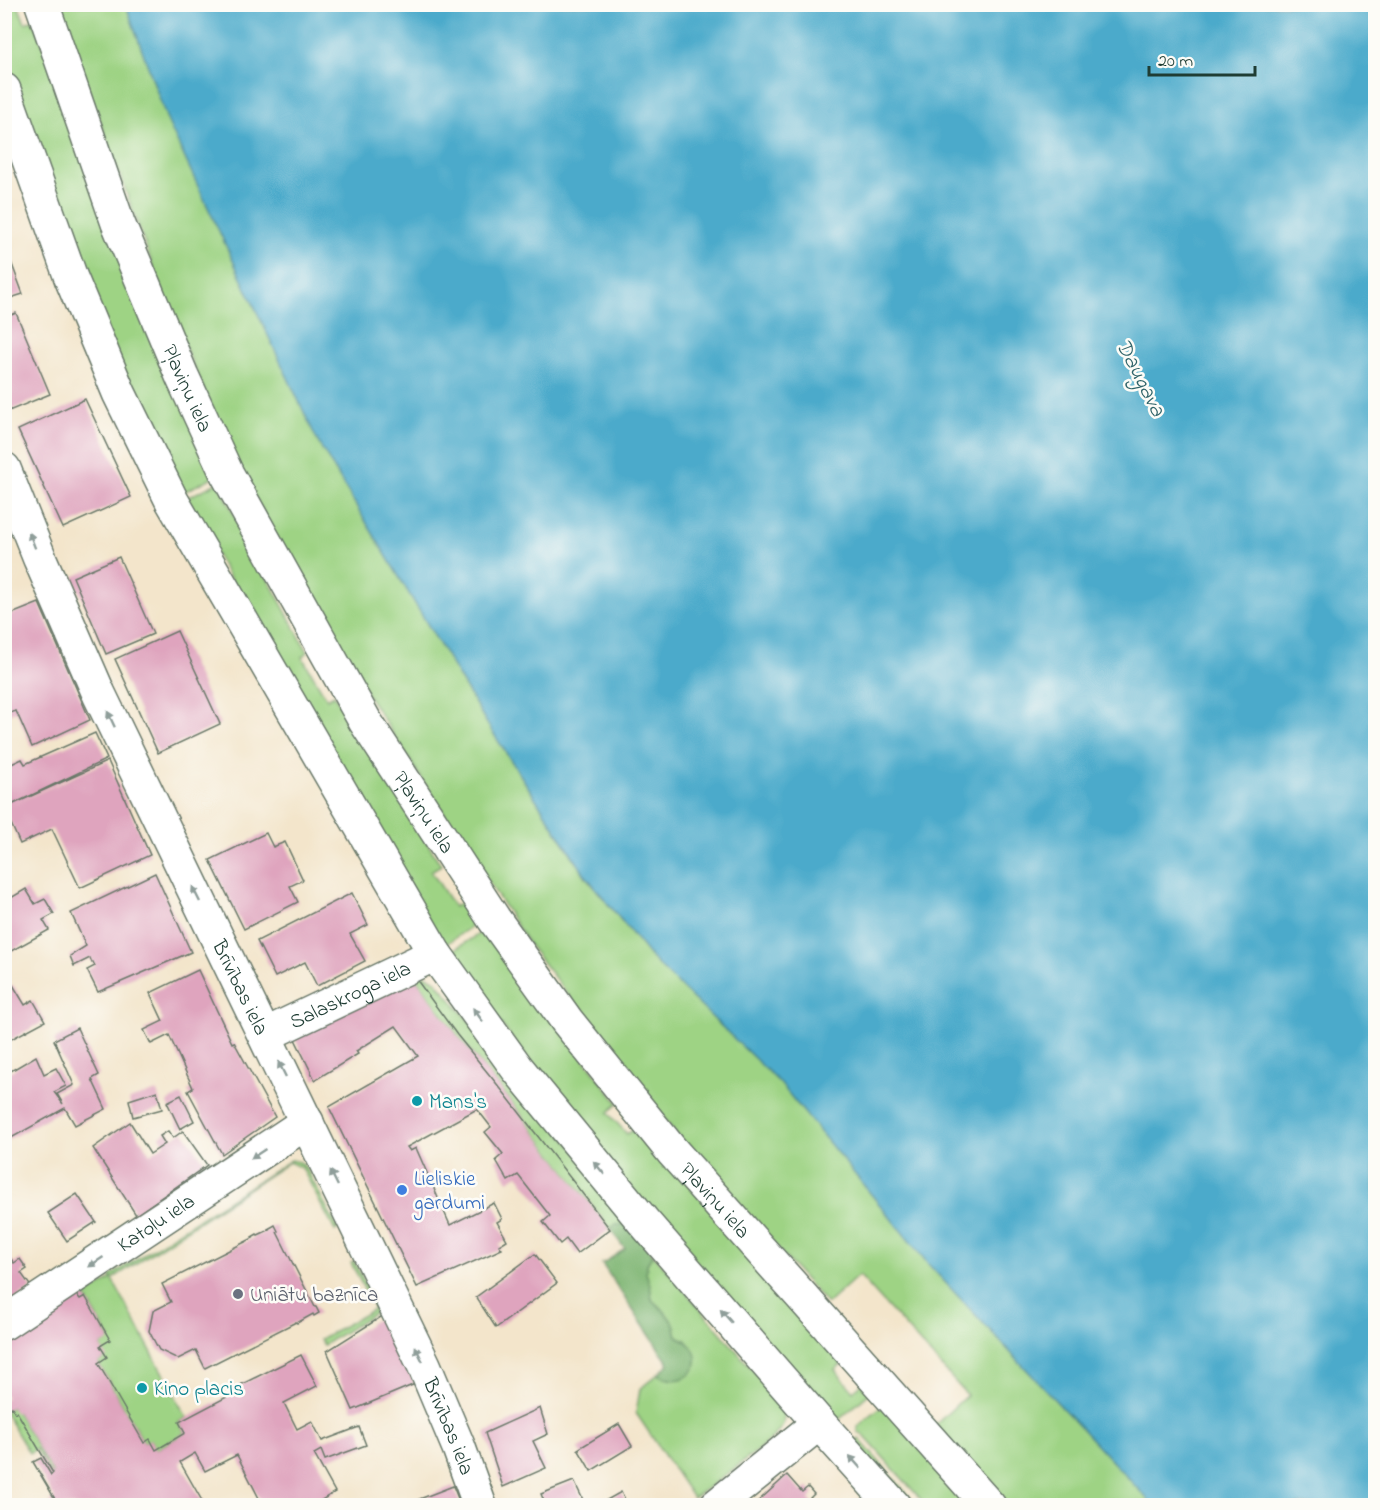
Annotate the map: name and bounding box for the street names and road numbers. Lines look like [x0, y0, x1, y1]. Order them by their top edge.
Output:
street label: Pļaviņu iela [153, 340, 219, 438]
street label: Pļaviņu iela [385, 766, 461, 860]
street label: Brīvības iela [203, 934, 275, 1041]
street label: Salaskroga iela [285, 955, 416, 1038]
street label: Pļaviņu iela [672, 1157, 757, 1246]
street label: Katoļu iela [112, 1187, 202, 1261]
street label: Brīvības iela [414, 1373, 481, 1480]

